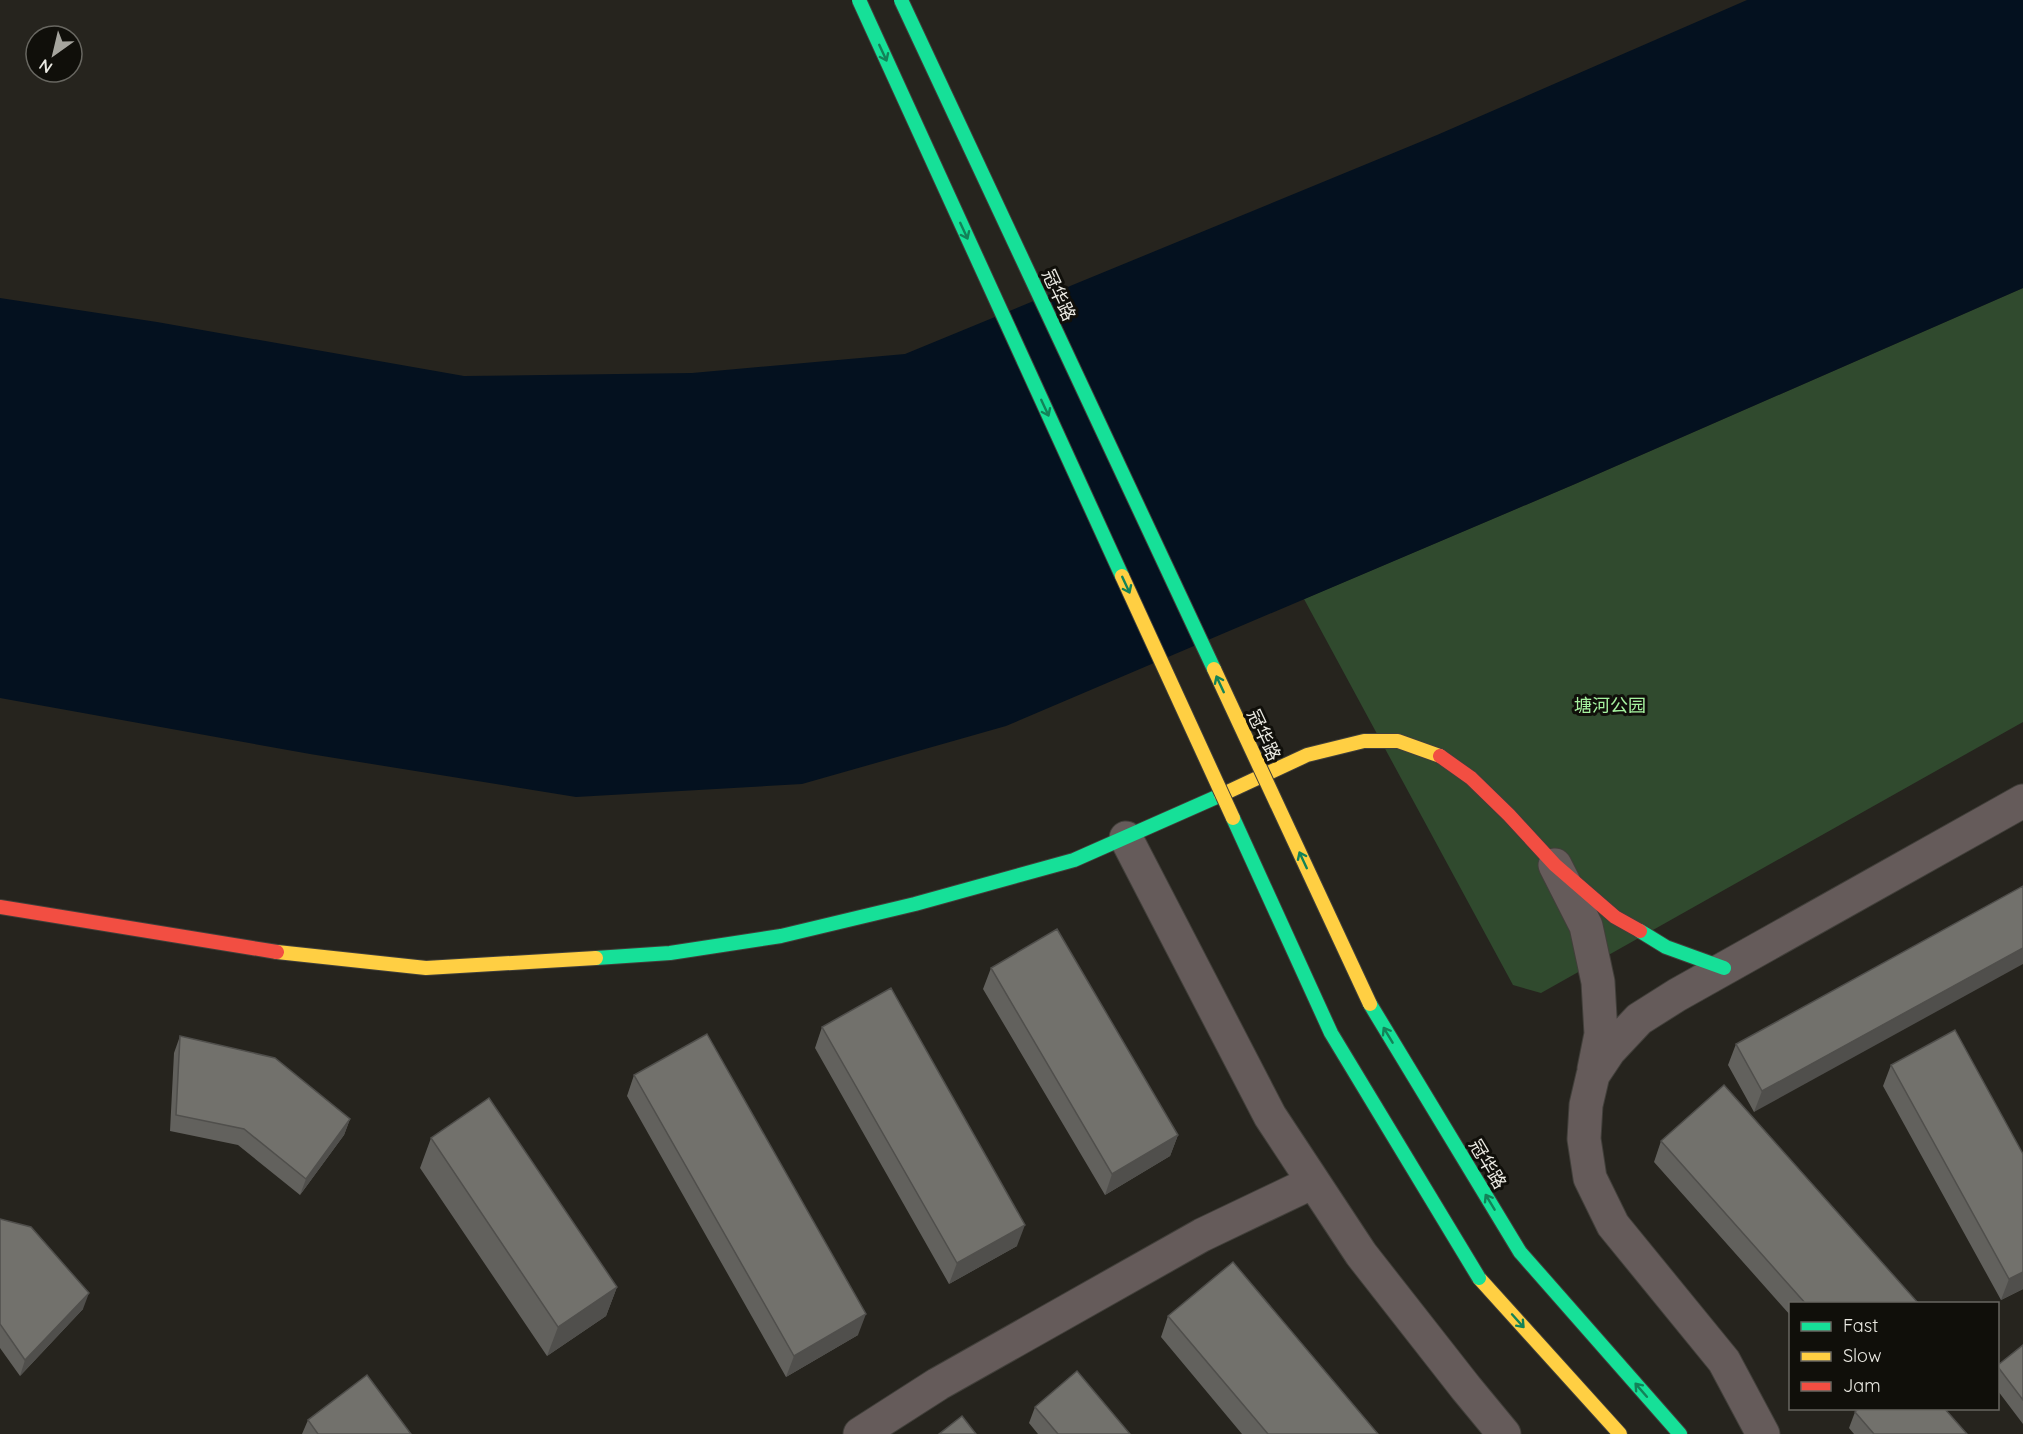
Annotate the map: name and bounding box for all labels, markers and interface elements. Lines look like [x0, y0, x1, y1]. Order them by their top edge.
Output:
north arrow [24, 24, 84, 84]
one-way arrow [878, 44, 889, 62]
text: N [35, 55, 56, 78]
one-way arrow [959, 221, 970, 239]
street label: 冠华路 [1037, 266, 1081, 324]
one-way arrow [1040, 398, 1051, 417]
one-way arrow [1121, 576, 1132, 594]
one-way arrow [1214, 675, 1226, 693]
park label: 塘河公园 [1574, 694, 1646, 717]
street label: 冠华路 [1242, 706, 1286, 764]
one-way arrow [1297, 852, 1308, 870]
one-way arrow [1382, 1027, 1395, 1044]
street label: 冠华路 [1464, 1135, 1512, 1193]
one-way arrow [1483, 1194, 1495, 1211]
legend [1789, 1302, 1999, 1410]
one-way arrow [1511, 1313, 1525, 1328]
text: Fast [1843, 1314, 1878, 1337]
text: Slow [1843, 1344, 1881, 1367]
text: Jam [1843, 1374, 1881, 1397]
one-way arrow [1634, 1383, 1648, 1398]

